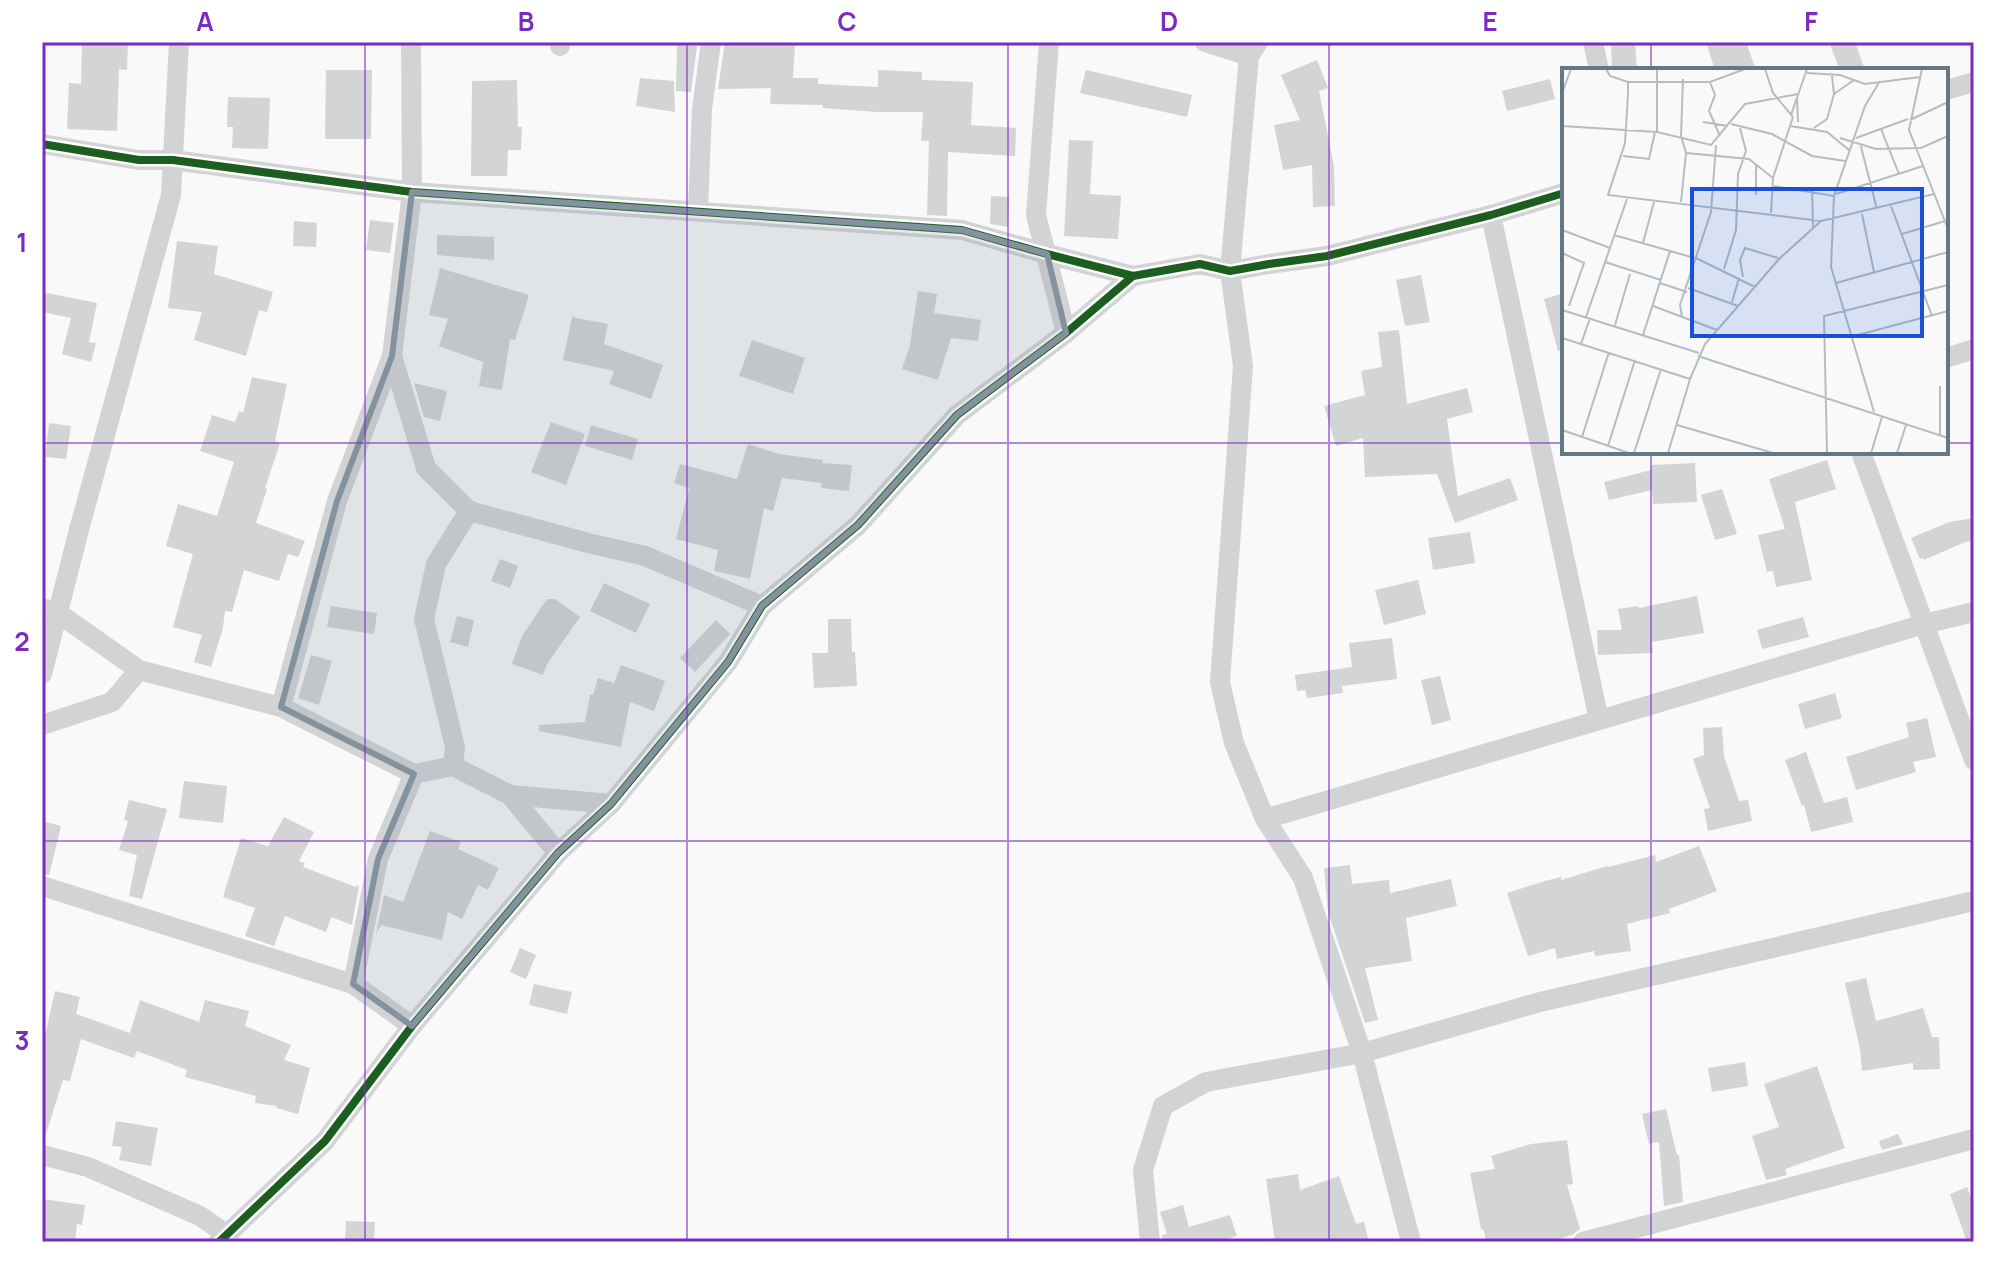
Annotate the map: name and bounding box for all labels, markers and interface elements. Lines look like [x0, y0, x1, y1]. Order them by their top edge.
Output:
text: A [196, 3, 214, 39]
text: B [518, 3, 534, 39]
text: C [837, 3, 857, 39]
text: D [1160, 3, 1178, 39]
text: E [1482, 3, 1498, 39]
text: F [1804, 3, 1818, 39]
inset map [1562, 68, 1948, 454]
text: 1 [16, 224, 28, 260]
text: 2 [14, 623, 30, 659]
text: 3 [14, 1022, 30, 1058]

